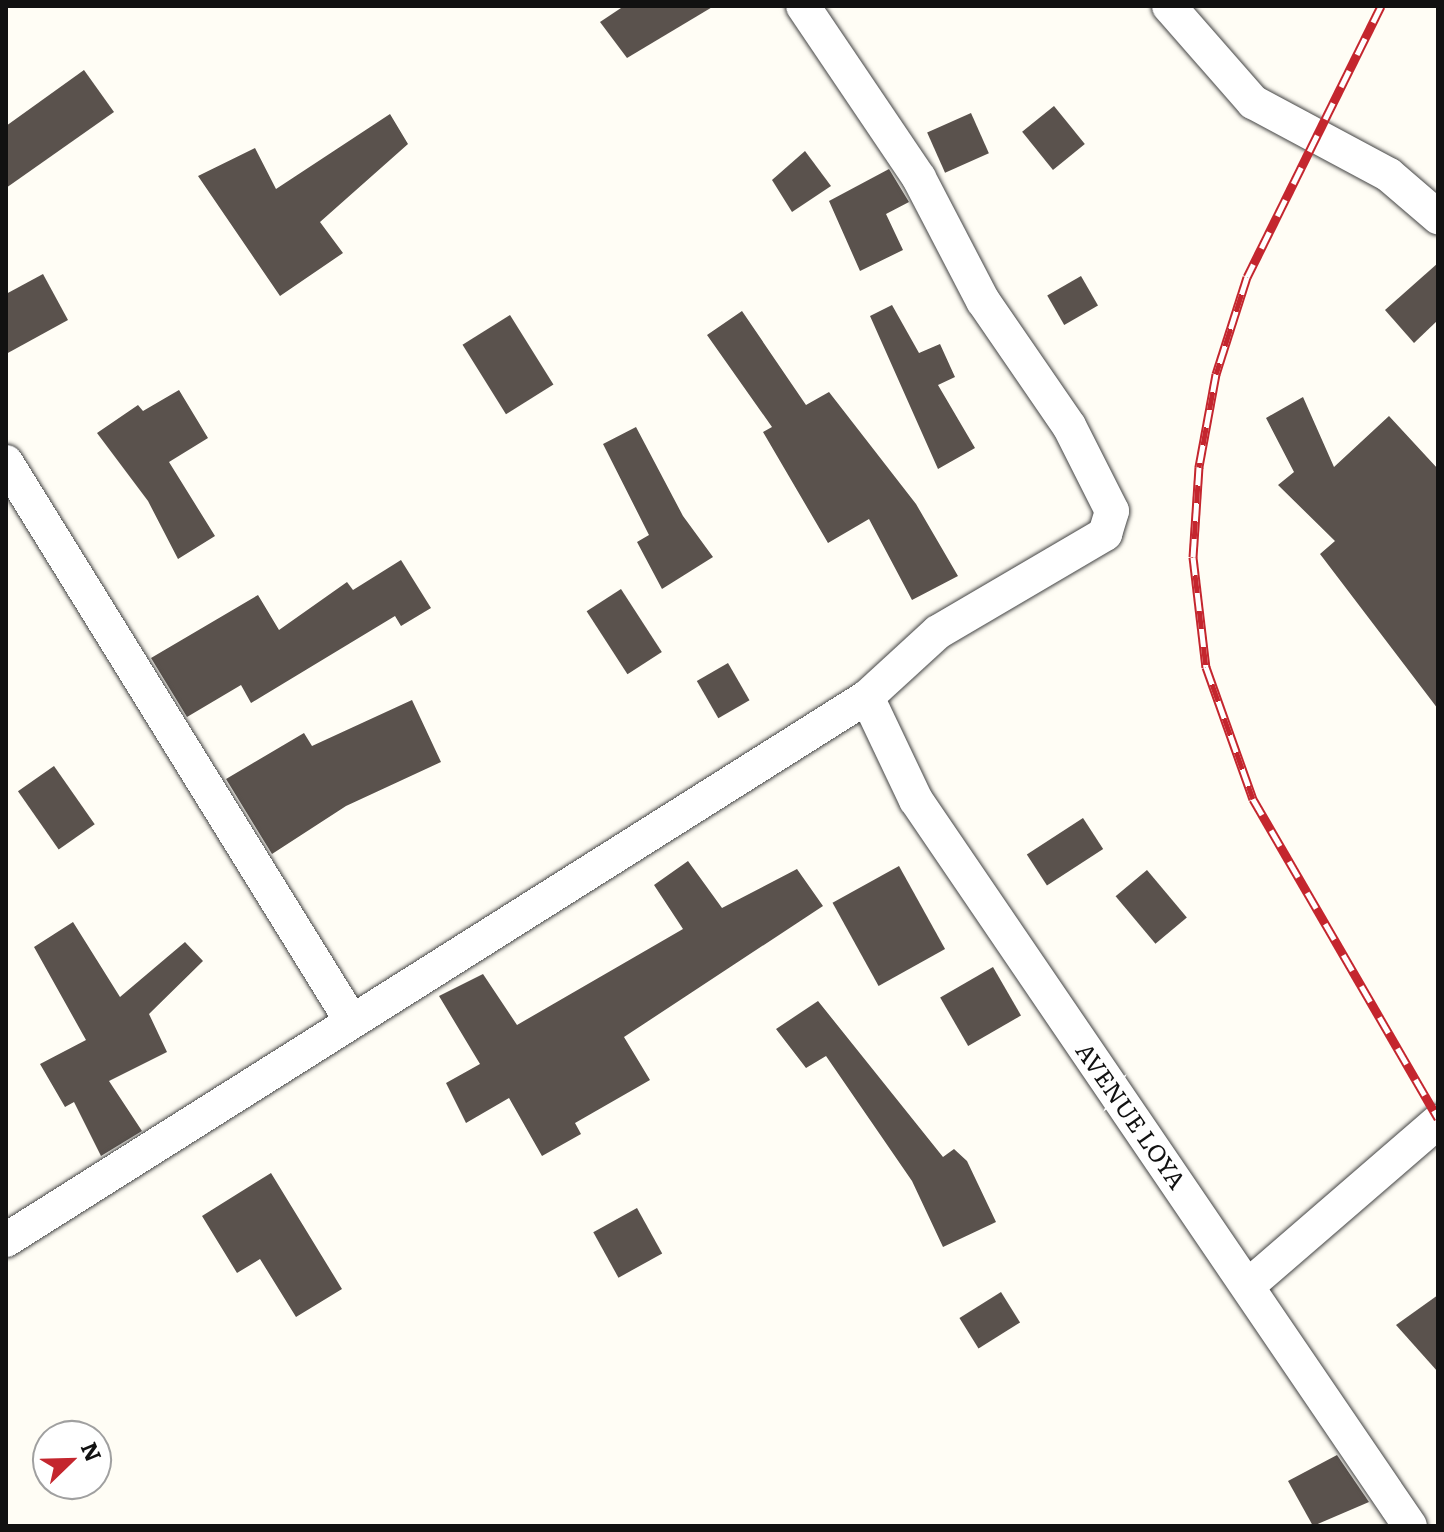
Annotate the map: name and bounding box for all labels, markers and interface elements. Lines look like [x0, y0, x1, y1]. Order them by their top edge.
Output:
street label: AVENUE LOYA [1071, 1036, 1193, 1194]
north arrow [32, 1420, 112, 1500]
text: N [74, 1436, 112, 1466]

